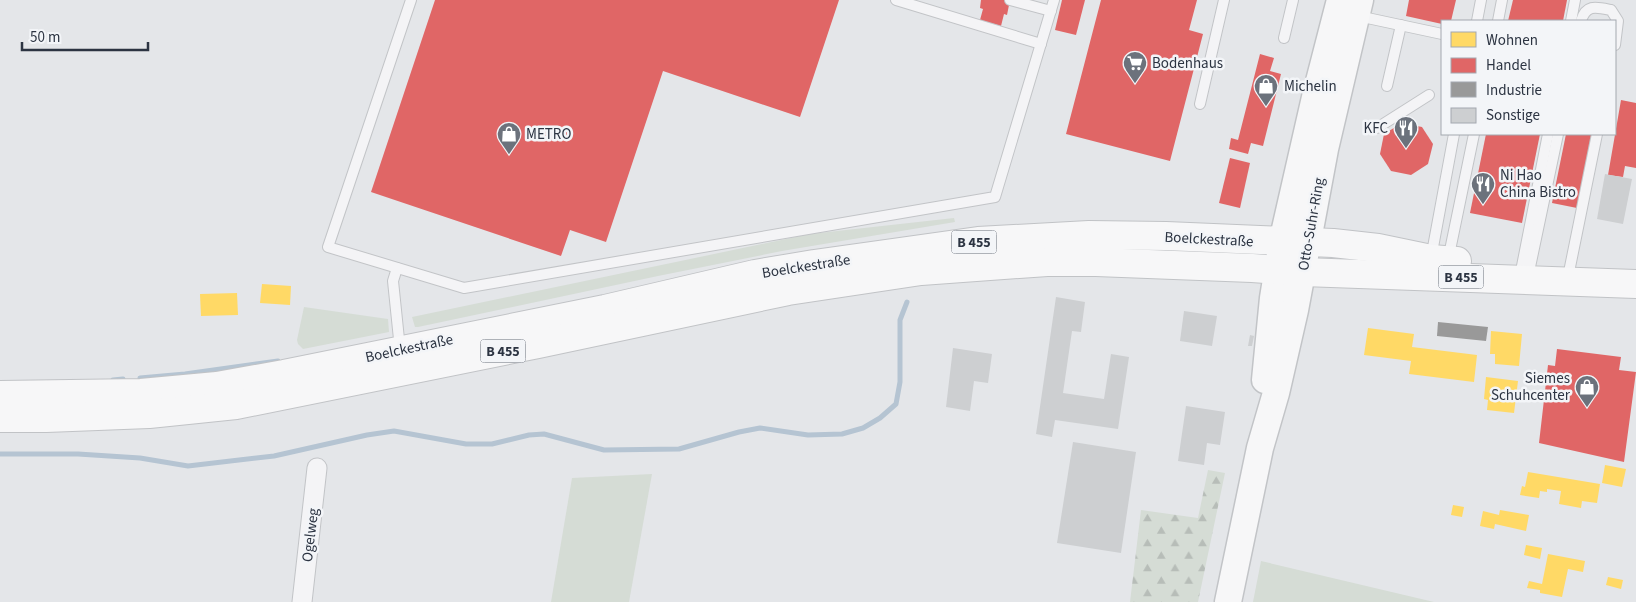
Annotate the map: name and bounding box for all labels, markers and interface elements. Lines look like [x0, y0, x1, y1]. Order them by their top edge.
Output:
scale bar [22, 20, 149, 52]
legend [1441, 20, 1616, 135]
text: 50 m [30, 27, 60, 48]
text: Wohnen [1486, 30, 1538, 51]
supermarket icon: Bodenhaus [1122, 50, 1148, 84]
place label: Bodenhaus [1152, 53, 1223, 74]
text: Handel [1486, 55, 1531, 76]
shop icon: Michelin [1253, 73, 1279, 107]
place label: Michelin [1284, 76, 1337, 97]
text: Industrie [1486, 80, 1542, 101]
text: Sonstige [1486, 105, 1540, 126]
restaurant icon: KFC [1393, 115, 1419, 149]
place label: KFC [1363, 118, 1388, 139]
shop icon: METRO [496, 121, 522, 155]
place label: METRO [526, 124, 571, 145]
place label: Ni Hao China Bistro [1500, 165, 1576, 203]
restaurant icon: Ni Hao China Bistro [1470, 171, 1496, 205]
street label: Otto-Suhr-Ring [1293, 176, 1330, 272]
street label: Boelckestraße [1164, 227, 1254, 252]
road number: B 455 [952, 230, 996, 253]
street label: Boelckestraße [760, 249, 852, 284]
road number: B 455 [1438, 266, 1484, 288]
street label: Boelckestraße [363, 329, 455, 368]
road number: B 455 [480, 340, 526, 362]
place label: Siemes Schuhcenter [1491, 368, 1571, 406]
shop icon: Siemes Schuhcenter [1574, 374, 1600, 408]
street label: Ogelweg [297, 506, 324, 563]

